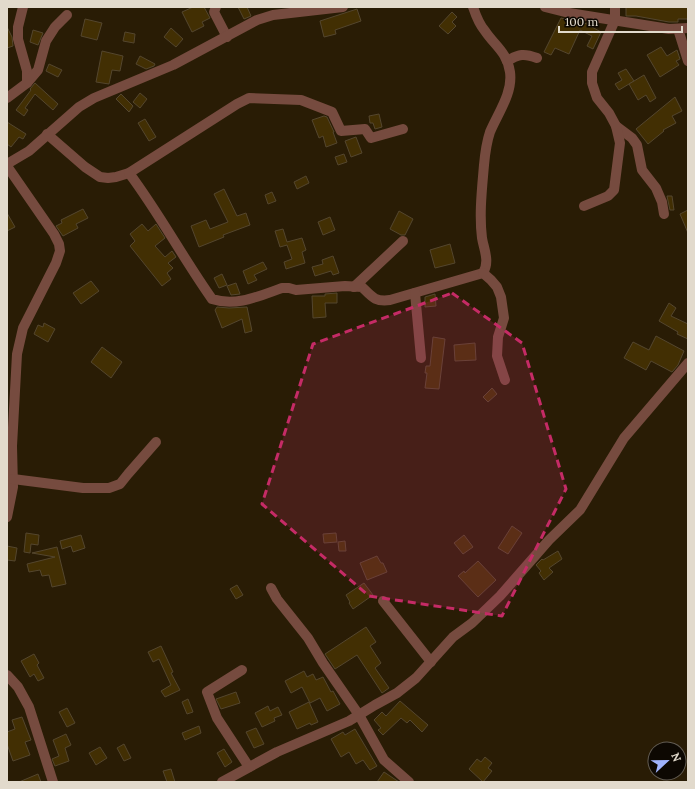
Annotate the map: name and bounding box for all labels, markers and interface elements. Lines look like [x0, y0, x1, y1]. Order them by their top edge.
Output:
scale bar [559, 8, 682, 34]
text: 100 m [565, 14, 598, 29]
north arrow [647, 741, 687, 781]
text: N [668, 751, 685, 764]

